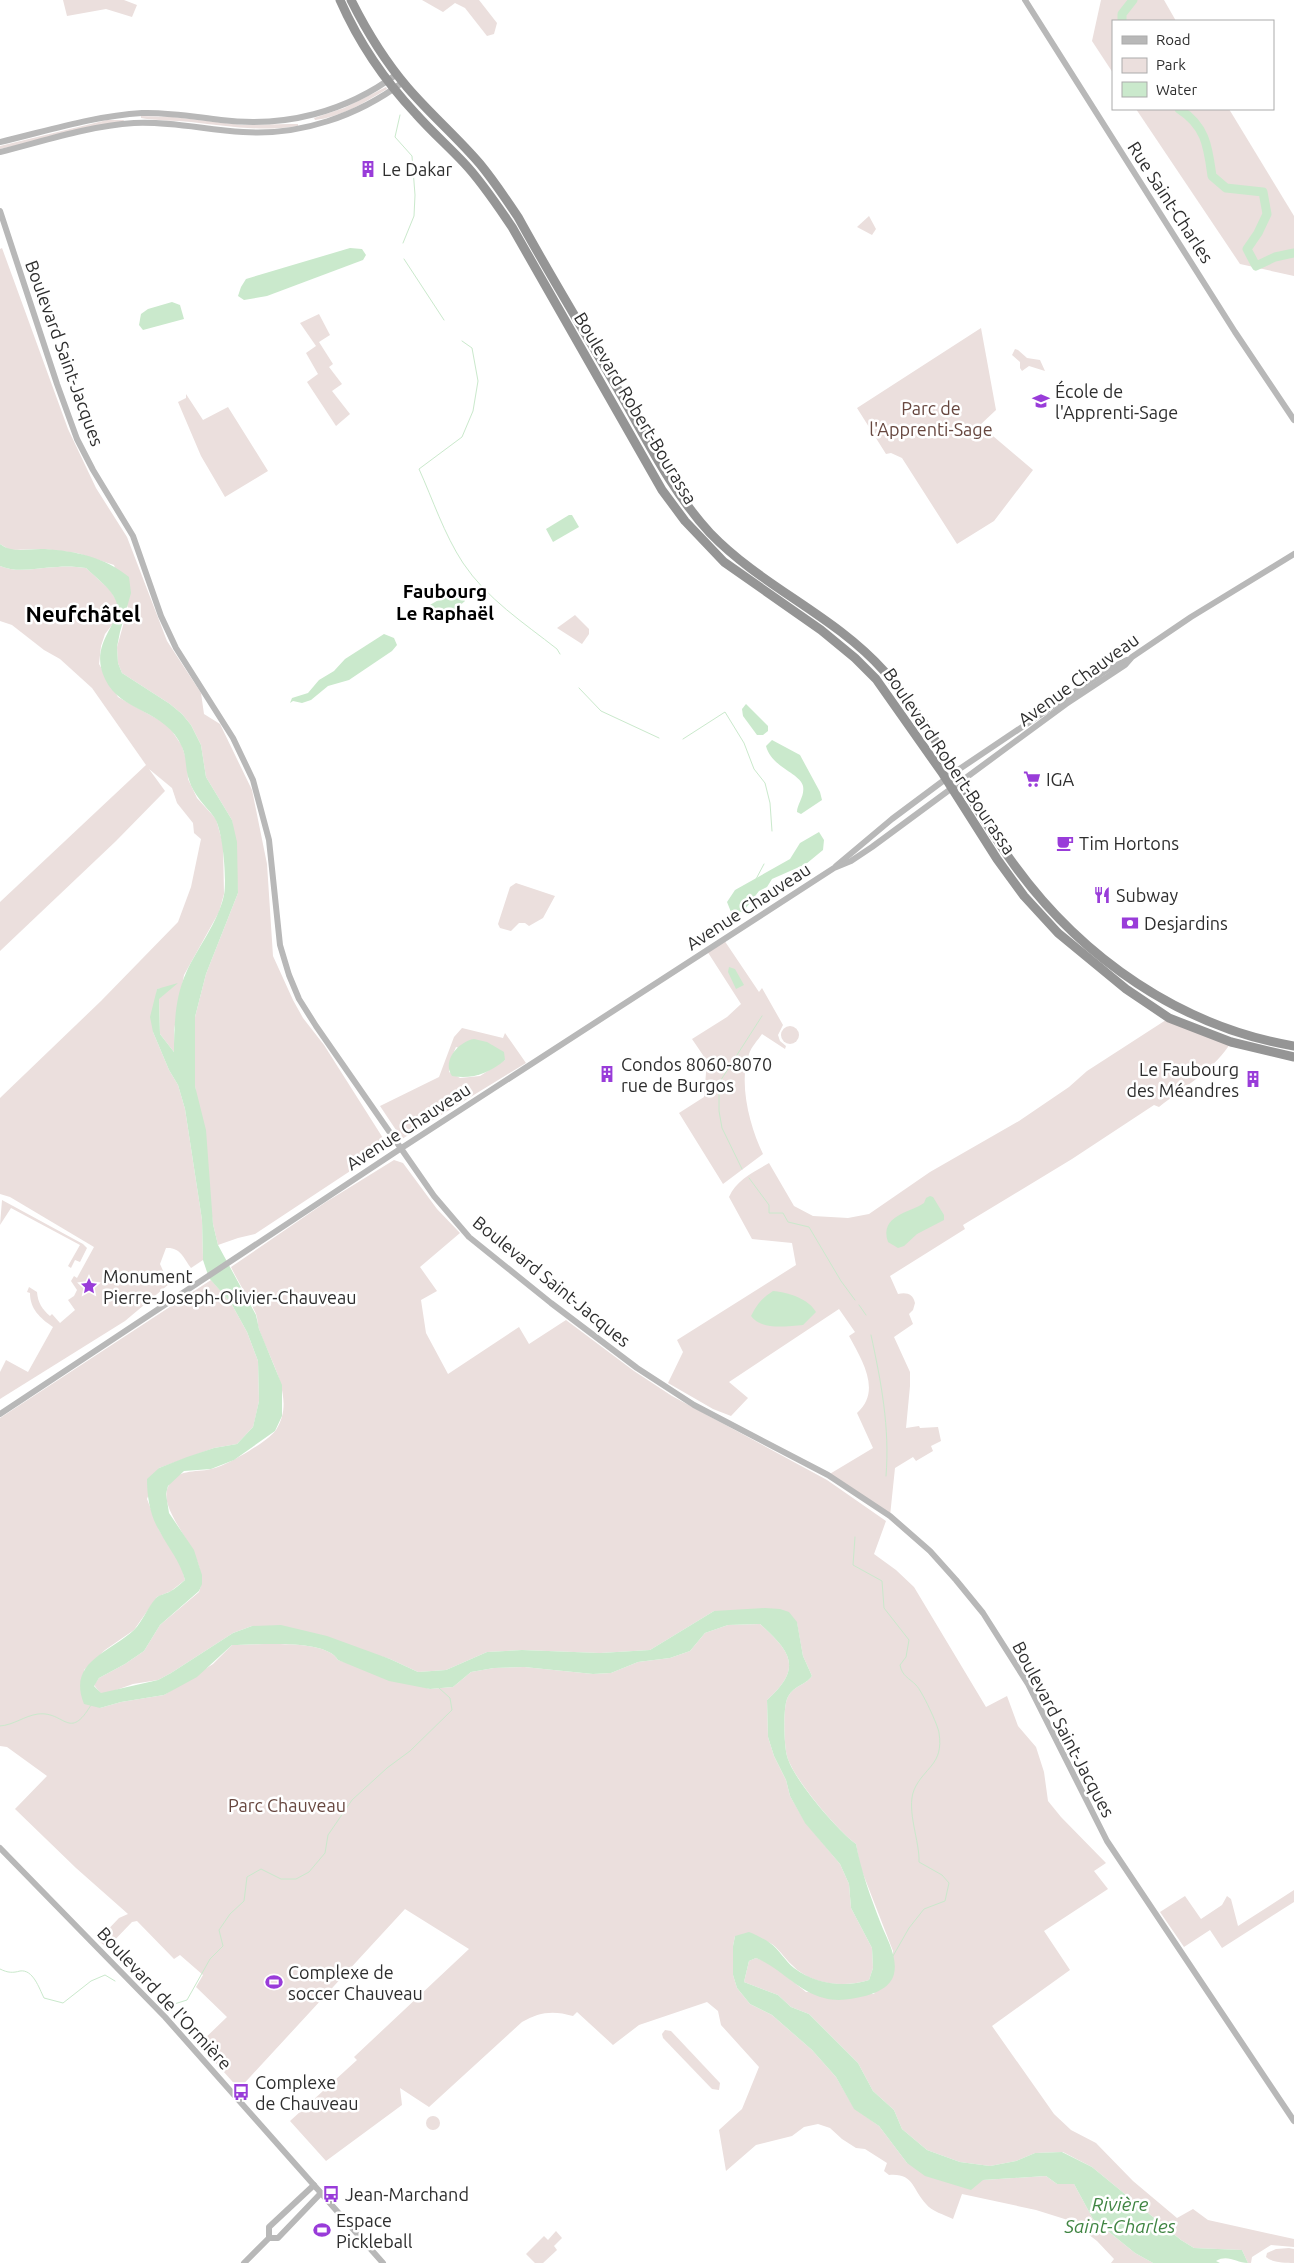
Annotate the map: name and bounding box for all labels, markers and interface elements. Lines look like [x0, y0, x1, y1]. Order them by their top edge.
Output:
legend [1112, 20, 1274, 110]
text: Road [1156, 31, 1191, 48]
text: Park [1156, 56, 1186, 73]
text: Water [1156, 81, 1197, 98]
street label: Rue Saint-Charles [1124, 138, 1218, 267]
building icon: Le Dakar [358, 159, 378, 179]
place label: Le Dakar [382, 159, 453, 179]
street label: Boulevard Saint-Jacques [22, 257, 108, 449]
street label: Boulevard Robert-Bourassa [571, 308, 701, 508]
place label: École de l'Apprenti-Sage [1055, 380, 1178, 422]
school or university icon: École de l'Apprenti-Sage [1031, 391, 1051, 411]
park label: Parc de l'Apprenti-Sage [869, 398, 993, 439]
district label: Faubourg Le Raphaël [396, 580, 494, 624]
district label: Neufchâtel [26, 601, 141, 626]
street label: Avenue Chauveau [1014, 629, 1142, 729]
street label: Boulevard Robert-Bourassa [880, 664, 1020, 858]
supermarket icon: IGA [1022, 769, 1042, 789]
place label: IGA [1046, 769, 1075, 789]
cafe icon: Tim Hortons [1055, 833, 1075, 853]
place label: Tim Hortons [1079, 833, 1179, 853]
street label: Avenue Chauveau [682, 858, 814, 954]
restaurant icon: Subway [1092, 885, 1112, 905]
place label: Subway [1116, 885, 1178, 905]
bank icon: Desjardins [1120, 913, 1140, 933]
place label: Desjardins [1144, 913, 1228, 933]
place label: Condos 8060-8070 rue de Burgos [621, 1054, 772, 1095]
place label: Le Faubourg des Méandres [1126, 1059, 1239, 1100]
building icon: Condos 8060-8070 rue de Burgos [597, 1064, 617, 1084]
building icon: Le Faubourg des Méandres [1243, 1069, 1263, 1089]
street label: Avenue Chauveau [342, 1078, 474, 1174]
street label: Boulevard Saint-Jacques [469, 1211, 635, 1351]
place label: Monument Pierre-Joseph-Olivier-Chauveau [103, 1266, 357, 1307]
place icon: Monument Pierre-Joseph-Olivier-Chauveau [79, 1276, 99, 1296]
street label: Boulevard Saint-Jacques [1009, 1638, 1119, 1820]
park label: Parc Chauveau [228, 1795, 346, 1815]
street label: Boulevard de l'Ormière [94, 1923, 236, 2073]
place label: Complexe de soccer Chauveau [288, 1962, 423, 2003]
sports icon: Complexe de soccer Chauveau [264, 1972, 284, 1992]
place label: Complexe de Chauveau [255, 2072, 359, 2113]
bus stop icon: Complexe de Chauveau [231, 2082, 251, 2102]
bus stop icon: Jean-Marchand [321, 2184, 341, 2204]
place label: Jean-Marchand [345, 2184, 469, 2204]
water label: Rivière Saint-Charles [1064, 2193, 1176, 2237]
place label: Espace Pickleball [336, 2210, 413, 2251]
sports icon: Espace Pickleball [312, 2220, 332, 2240]

